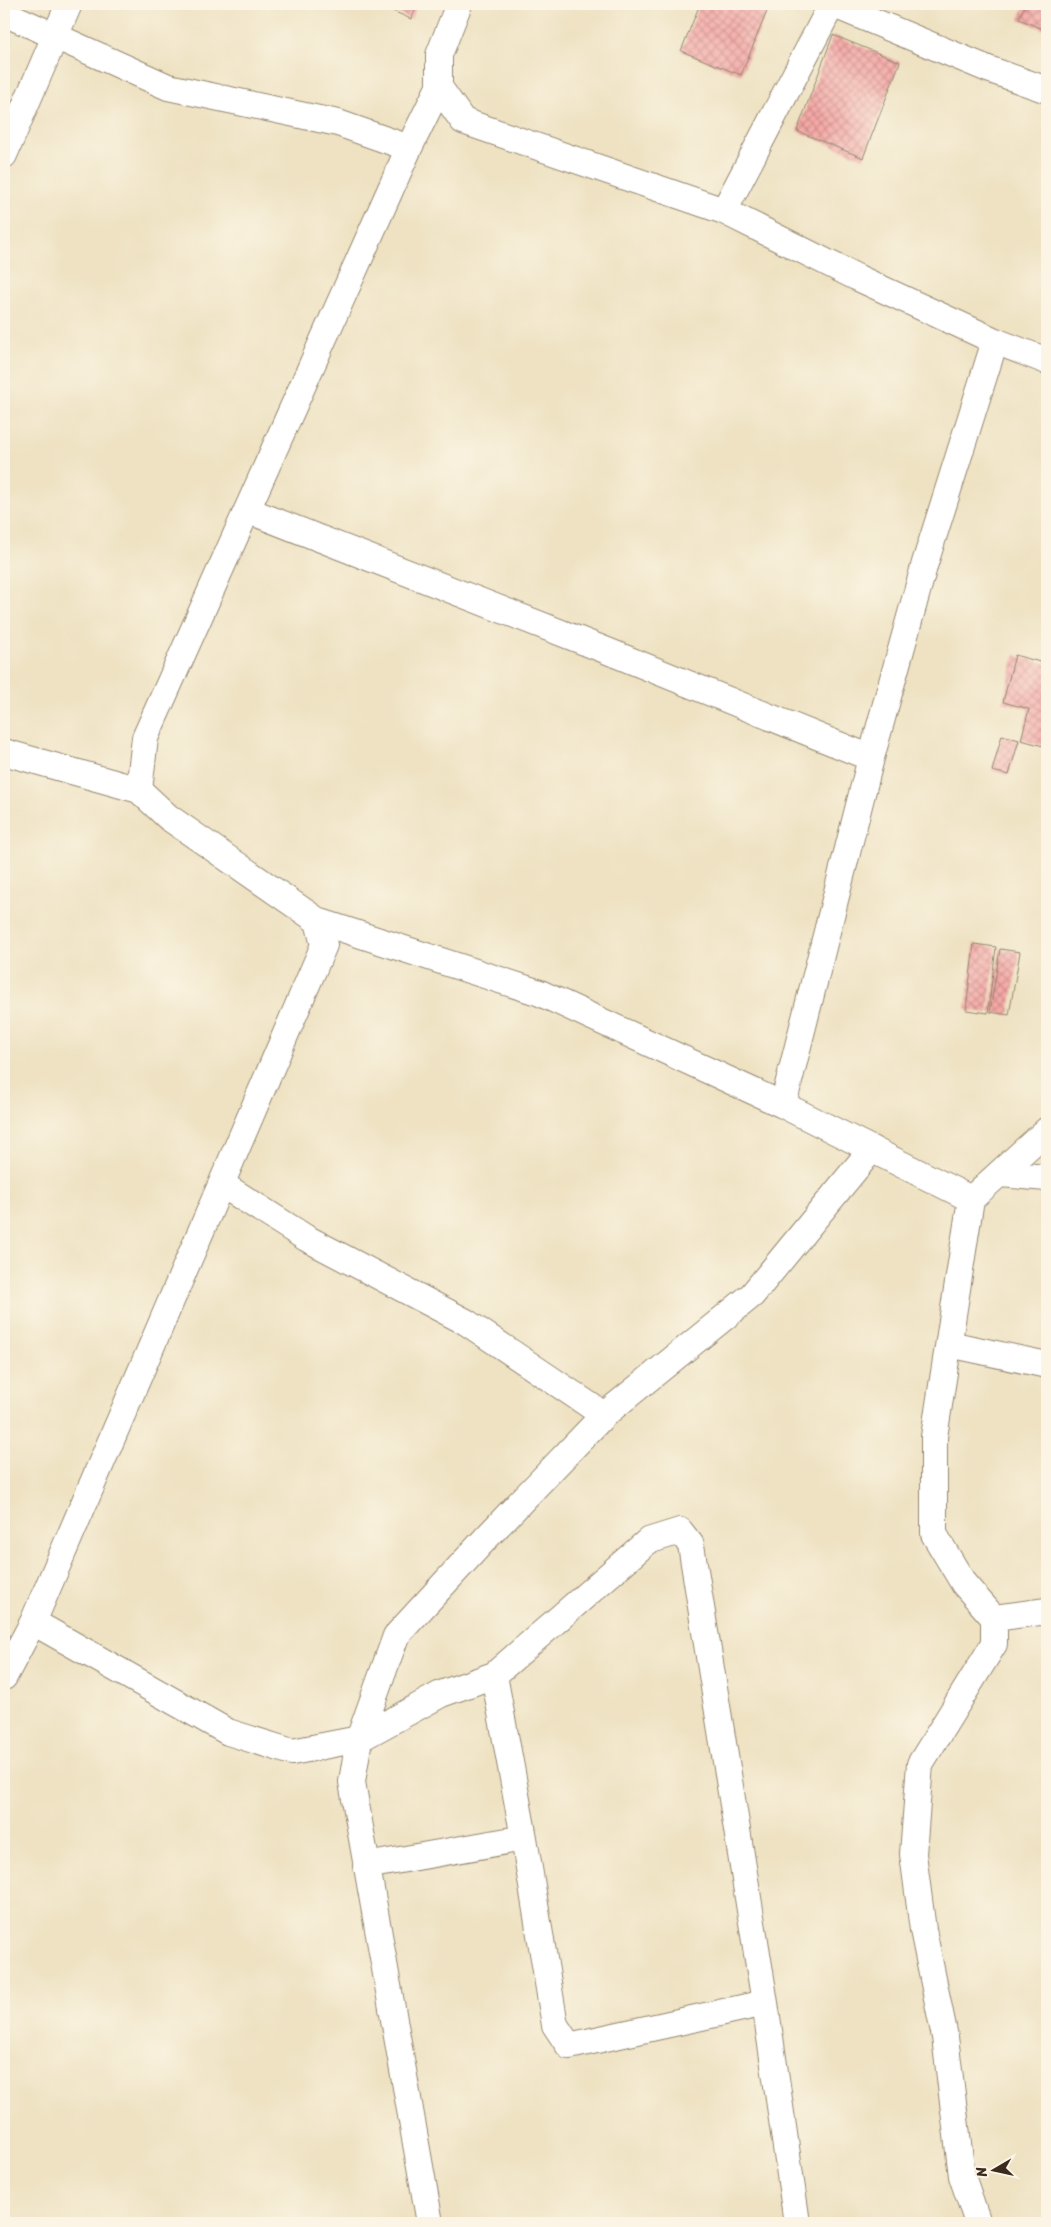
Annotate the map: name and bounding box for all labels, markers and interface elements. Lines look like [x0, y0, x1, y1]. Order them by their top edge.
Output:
north arrow [968, 2144, 1018, 2194]
text: N [969, 2165, 995, 2180]

